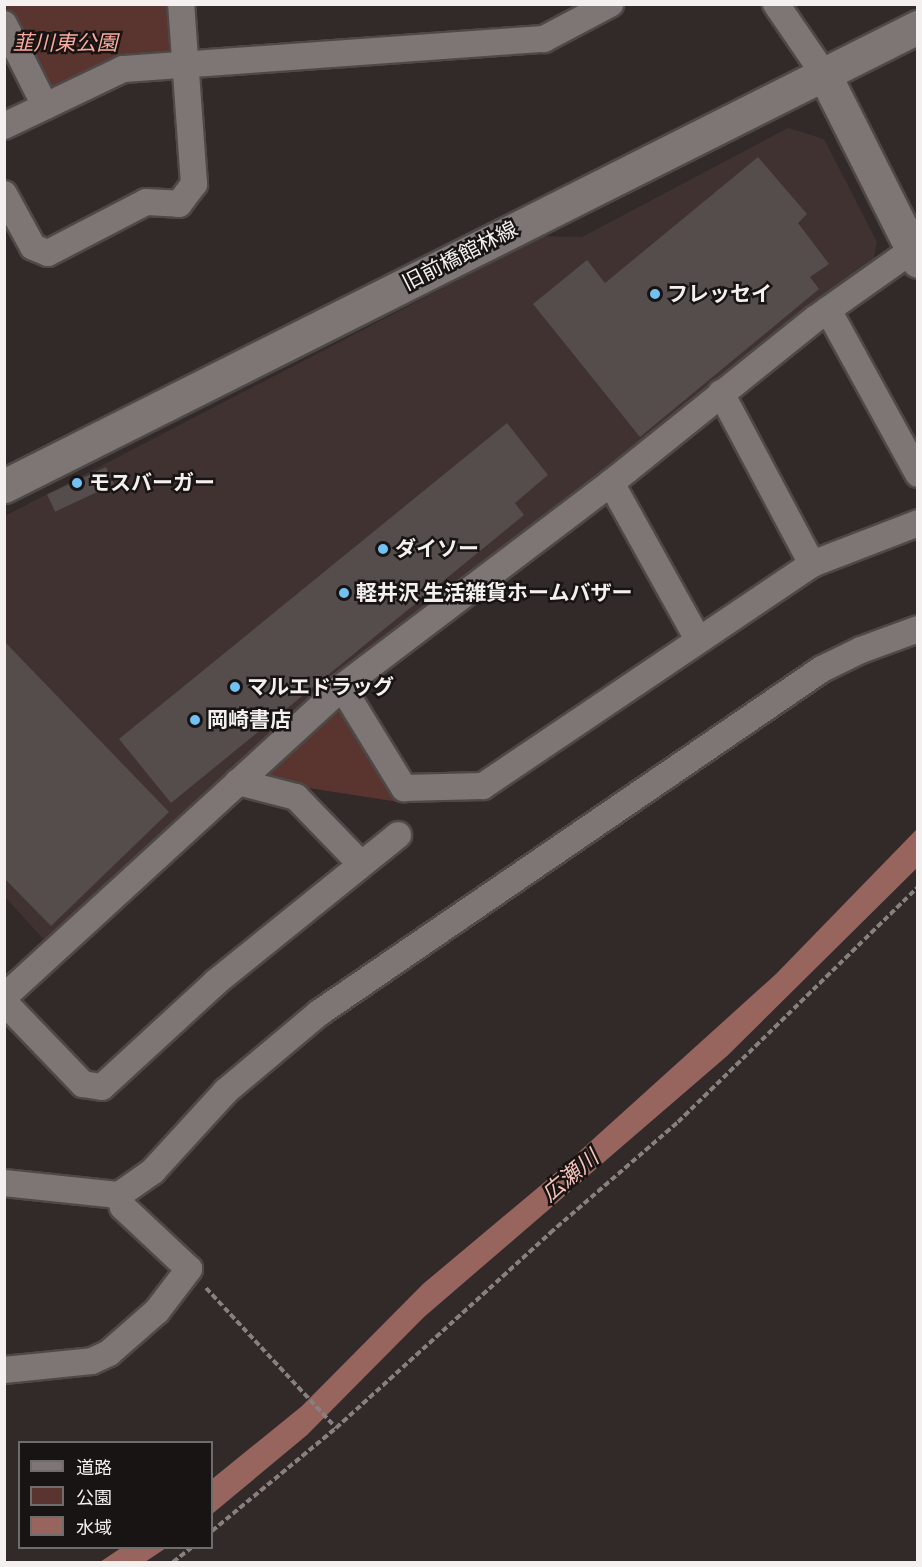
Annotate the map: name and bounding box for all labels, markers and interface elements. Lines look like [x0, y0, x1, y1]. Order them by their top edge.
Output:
park label: 韮川東公園 [13, 30, 117, 56]
street label: 旧前橋館林線 [398, 216, 522, 296]
place label: フレッセイ [667, 281, 772, 307]
marker: フレッセイ [648, 287, 662, 301]
place label: モスバーガー [89, 470, 215, 496]
marker: モスバーガー [70, 476, 84, 490]
place label: ダイソー [395, 536, 479, 562]
marker: ダイソー [376, 542, 390, 556]
place label: 軽井沢 生活雑貨ホームバザー [356, 580, 633, 606]
marker: 軽井沢 生活雑貨ホームバザー [337, 586, 351, 600]
place label: マルエドラッグ [247, 674, 394, 700]
marker: マルエドラッグ [228, 680, 242, 694]
place label: 岡崎書店 [207, 707, 291, 733]
marker: 岡崎書店 [188, 713, 202, 727]
water label: 広瀬川 [536, 1145, 604, 1207]
legend [18, 1441, 213, 1549]
text: 道路 [76, 1458, 112, 1478]
text: 公園 [76, 1488, 112, 1508]
text: 水域 [76, 1518, 112, 1538]

